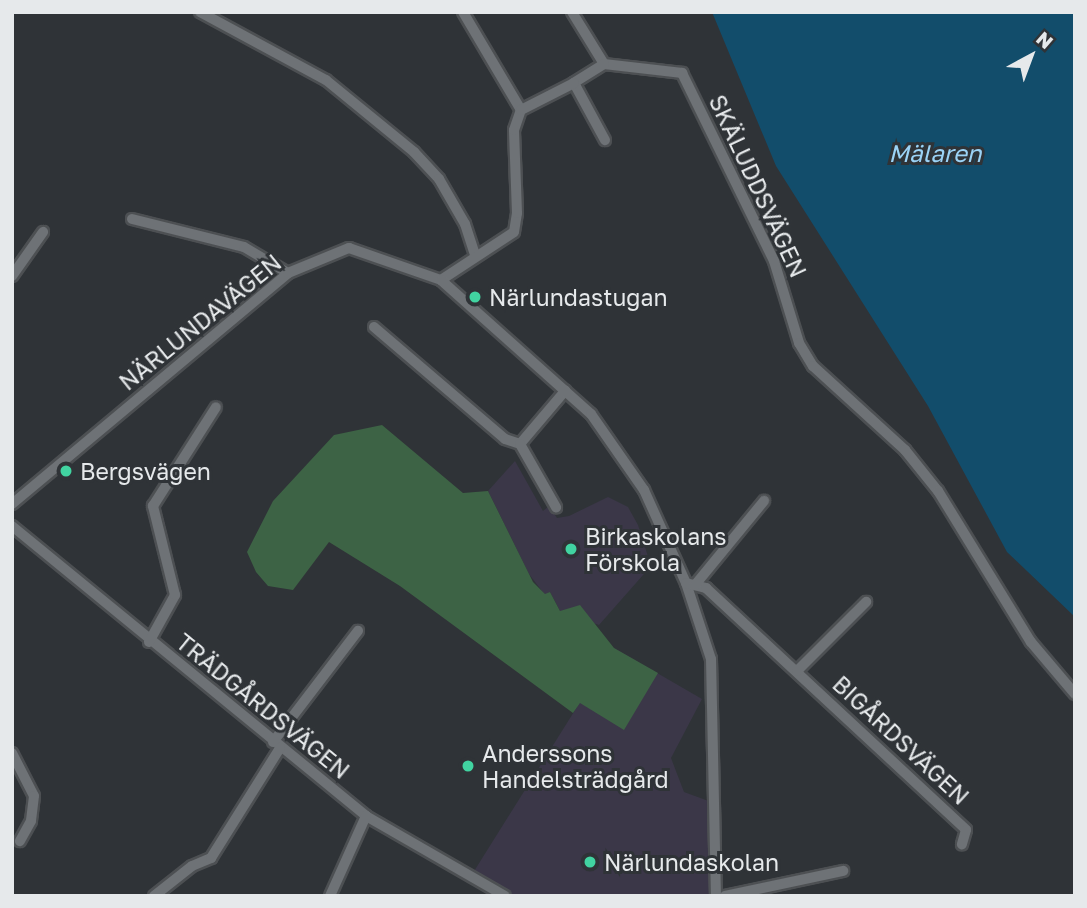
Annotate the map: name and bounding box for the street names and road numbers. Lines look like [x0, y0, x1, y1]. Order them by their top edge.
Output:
street label: SKÄLUDDSVÄGEN [704, 90, 812, 282]
street label: NÄRLUNDAVÄGEN [114, 248, 286, 396]
street label: TRÄDGÅRDSVÄGEN [171, 628, 355, 784]
street label: BIGÅRDSVÄGEN [827, 670, 975, 810]

